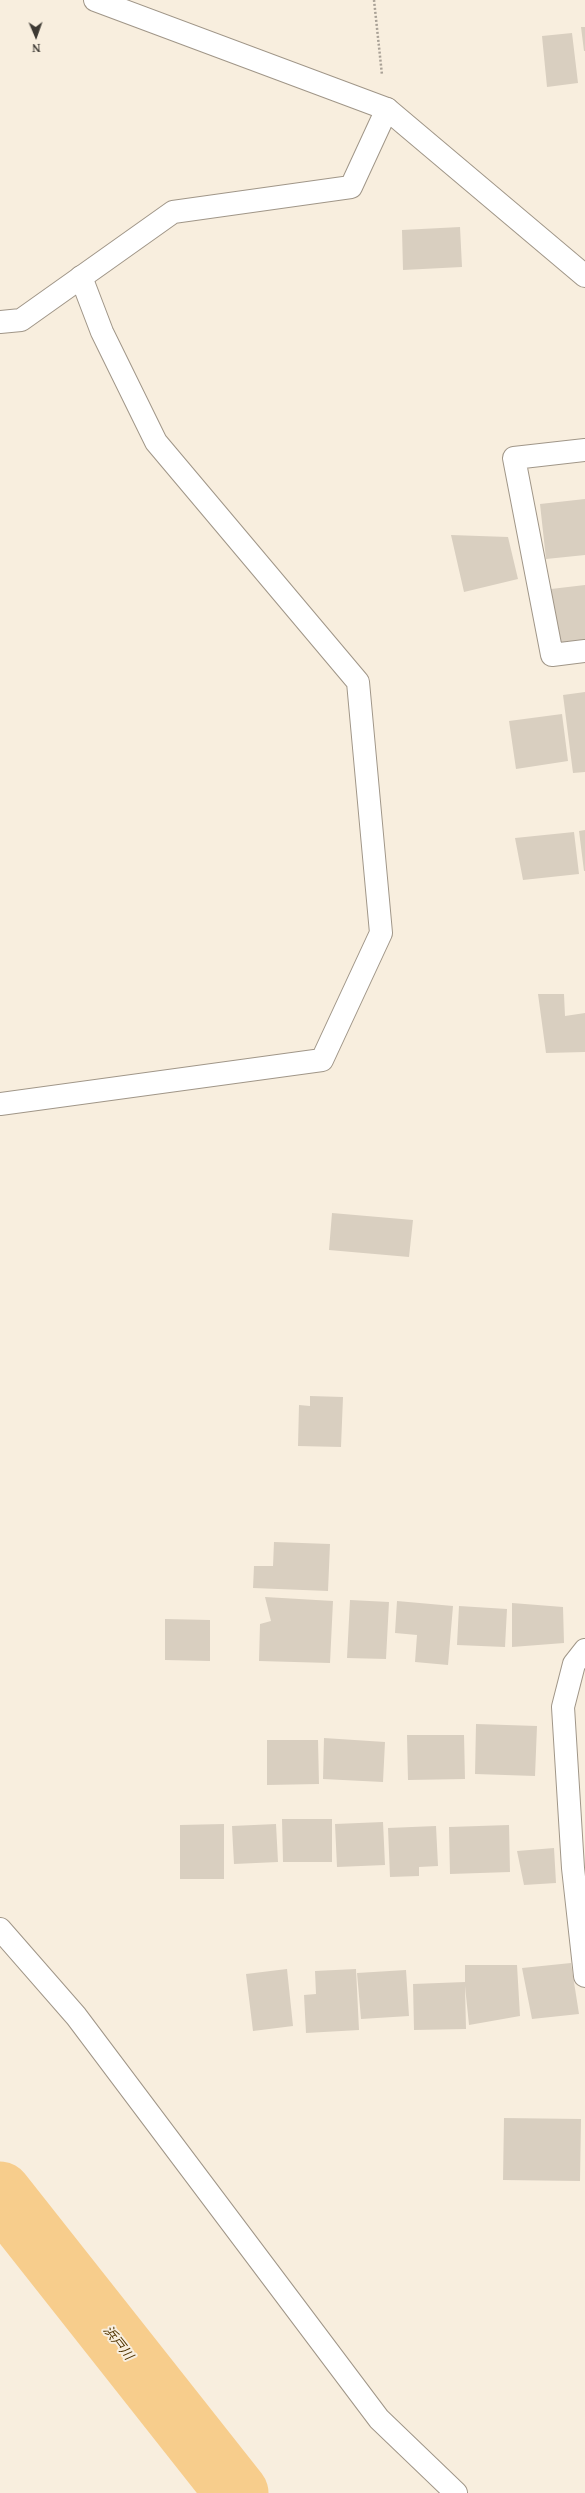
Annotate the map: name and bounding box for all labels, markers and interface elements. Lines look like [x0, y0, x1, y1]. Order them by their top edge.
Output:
north arrow [16, 16, 56, 56]
text: N [32, 41, 41, 56]
water label: 浜戸川 [100, 2323, 136, 2363]

